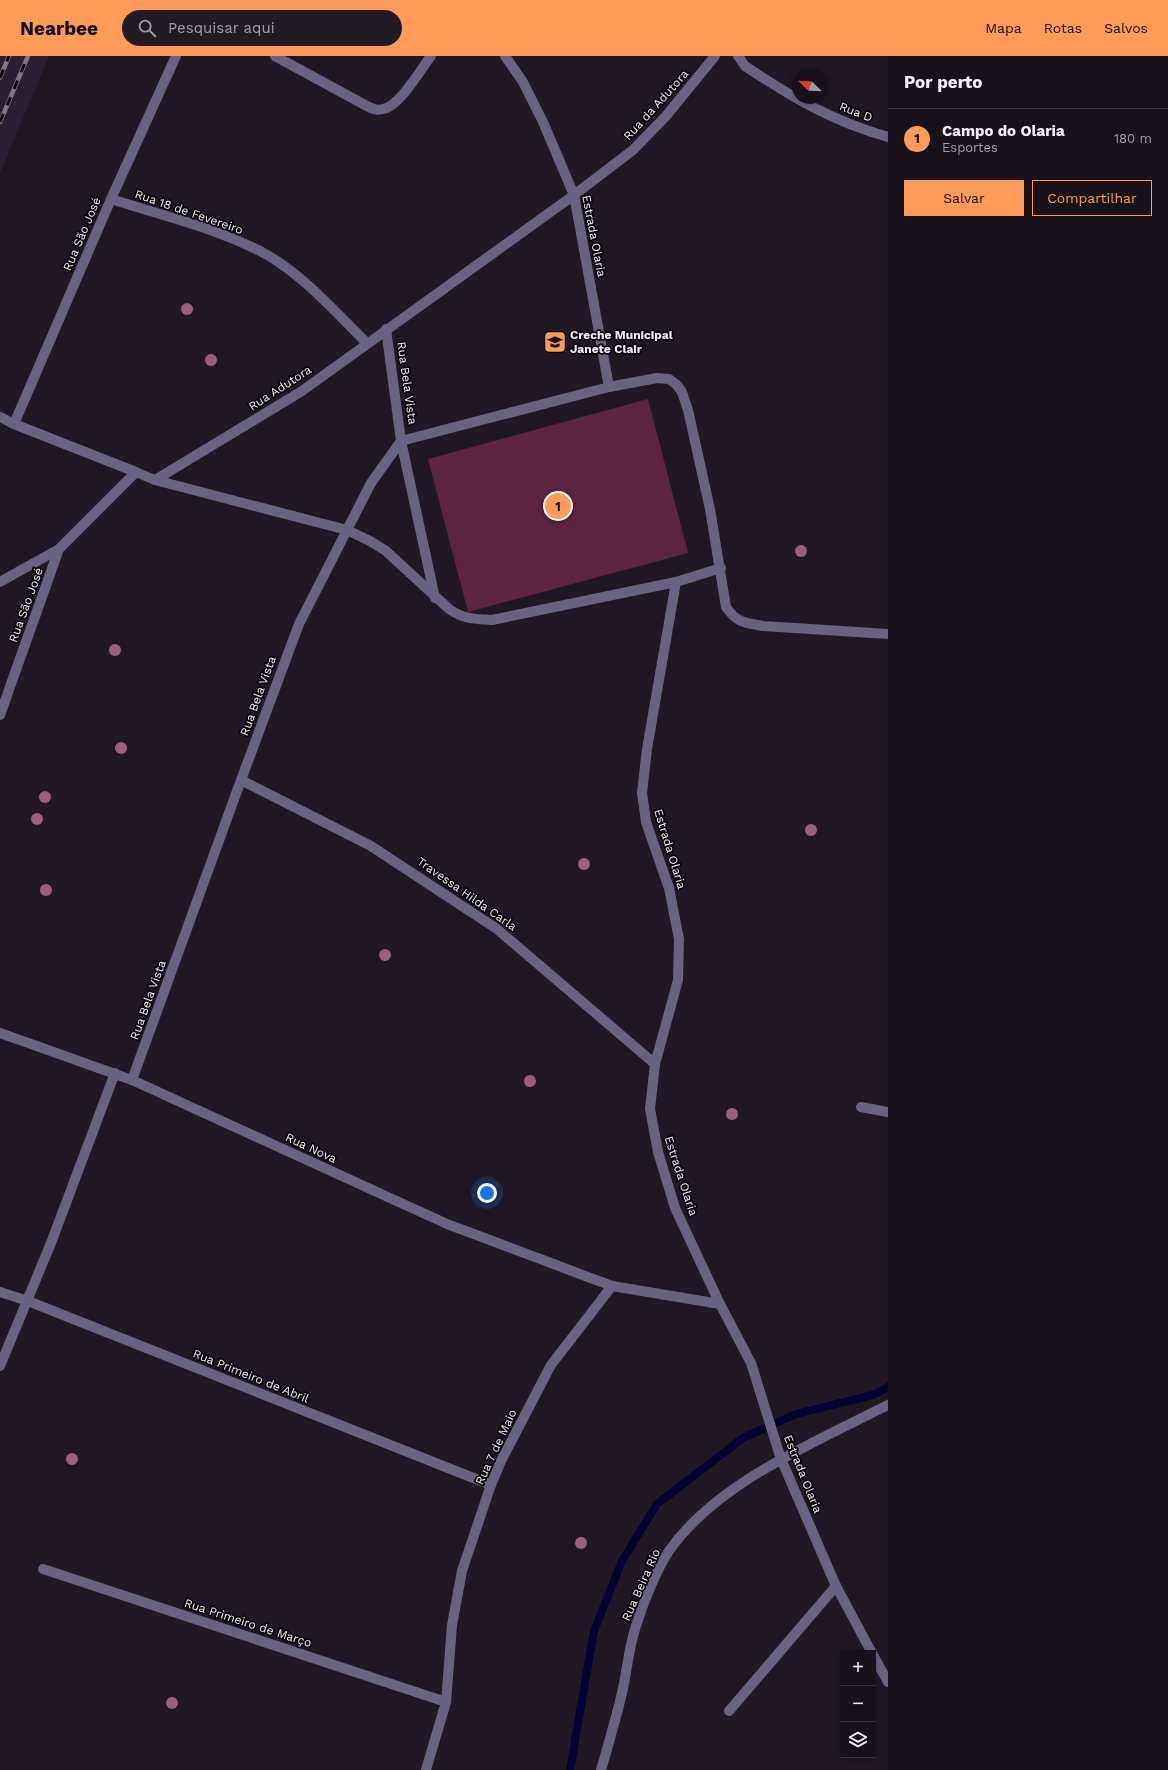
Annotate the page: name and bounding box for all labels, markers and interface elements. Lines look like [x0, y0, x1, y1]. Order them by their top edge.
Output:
search box [122, 10, 402, 46]
text: Nearbee [20, 17, 98, 40]
icon: search [136, 17, 158, 39]
text: Pesquisar aqui [168, 19, 275, 37]
text: Mapa [985, 20, 1022, 36]
text: Rotas [1044, 20, 1082, 36]
text: Salvos [1104, 20, 1148, 36]
street label: Rua da Adutora [621, 67, 691, 143]
north arrow [792, 68, 828, 104]
text: Por perto [904, 72, 982, 92]
street label: Rua D [837, 99, 875, 125]
text: Campo do Olaria [942, 122, 1065, 140]
text: 1 [914, 131, 920, 146]
text: 180 m [1114, 131, 1152, 146]
text: Esportes [942, 140, 998, 155]
button: Salvar [904, 180, 1024, 216]
button: Compartilhar [1032, 180, 1152, 216]
street label: Rua 18 de Fevereiro [133, 187, 245, 237]
street label: Estrada Olaria [579, 194, 609, 278]
street label: Rua São José [60, 195, 104, 273]
place label: Creche Municipal Janete Clair [570, 328, 673, 356]
school or university icon: Creche Municipal Janete Clair [542, 329, 568, 355]
street label: Rua Bela Vista [394, 341, 420, 426]
street label: Rua Adutora [246, 362, 314, 413]
pin: 1 [545, 491, 571, 521]
street label: Rua São José [6, 566, 46, 644]
street label: Rua Bela Vista [237, 654, 279, 738]
street label: Estrada Olaria [651, 807, 689, 891]
street label: Travessa Hilda Carla [415, 854, 520, 934]
street label: Rua Bela Vista [127, 958, 169, 1042]
street label: Rua Nova [283, 1130, 339, 1166]
street label: Estrada Olaria [662, 1134, 701, 1218]
your location [477, 1183, 497, 1203]
street label: Rua Primeiro de Abril [191, 1346, 311, 1406]
street label: Rua 7 de Maio [472, 1407, 520, 1487]
street label: Estrada Olaria [781, 1433, 825, 1515]
street label: Rua Beira Rio [619, 1547, 663, 1623]
street label: Rua Primeiro de Março [183, 1596, 313, 1650]
map controls [840, 1650, 876, 1758]
button: + [840, 1650, 876, 1686]
button: − [840, 1686, 876, 1722]
button: layers [840, 1722, 876, 1758]

